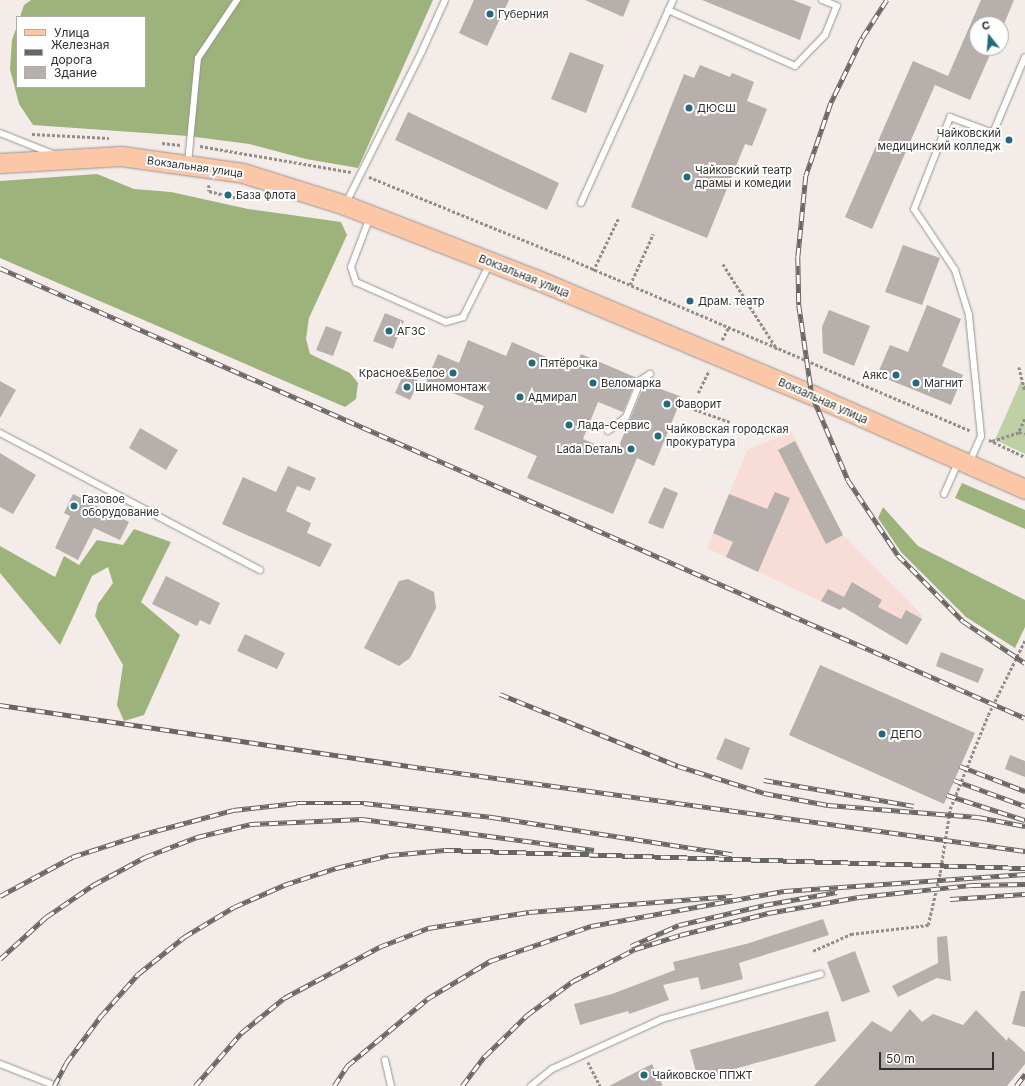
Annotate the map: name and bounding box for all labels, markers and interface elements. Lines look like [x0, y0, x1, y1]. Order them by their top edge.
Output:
place label: Губерния [498, 7, 549, 21]
marker: Губерния [485, 9, 495, 19]
legend [16, 16, 146, 88]
north arrow [969, 16, 1009, 56]
text: С [980, 18, 992, 33]
text: Улица [54, 25, 89, 40]
text: Железная дорога [51, 37, 109, 67]
text: Здание [54, 65, 97, 80]
place label: ДЮСШ [697, 101, 736, 115]
marker: ДЮСШ [684, 103, 694, 113]
place label: Чайковский медицинский колледж [878, 127, 1001, 153]
marker: Чайковский медицинский колледж [1004, 135, 1014, 145]
street label: Вокзальная улица [146, 154, 244, 180]
place label: Чайковский театр драмы и комедии [695, 164, 792, 190]
marker: Чайковский театр драмы и комедии [682, 172, 692, 182]
place label: База флота [236, 188, 296, 202]
marker: База флота [223, 190, 233, 200]
street label: Вокзальная улица [477, 252, 571, 300]
place label: Драм. театр [698, 294, 764, 308]
marker: Драм. театр [685, 296, 695, 306]
place label: АГЗС [397, 324, 426, 338]
marker: АГЗС [384, 326, 394, 336]
place label: Пятёрочка [540, 356, 598, 370]
marker: Пятёрочка [527, 358, 537, 368]
place label: Красное&Белое [359, 366, 445, 380]
marker: Красное&Белое [448, 368, 458, 378]
place label: Аякс [862, 368, 888, 382]
marker: Аякс [891, 370, 901, 380]
street label: Вокзальная улица [776, 375, 870, 427]
place label: Веломарка [601, 376, 661, 390]
place label: Магнит [924, 376, 963, 390]
marker: Веломарка [588, 378, 598, 388]
marker: Магнит [911, 378, 921, 388]
place label: Шиномонтаж [415, 380, 487, 394]
marker: Шиномонтаж [402, 382, 412, 392]
place label: Адмирал [528, 390, 577, 404]
marker: Адмирал [515, 392, 525, 402]
place label: Фаворит [675, 397, 721, 411]
marker: Фаворит [662, 399, 672, 409]
place label: Лада-Сервис [577, 418, 650, 432]
marker: Лада-Сервис [564, 420, 574, 430]
place label: Чайковская городская прокуратура [666, 423, 788, 449]
marker: Чайковская городская прокуратура [653, 431, 663, 441]
place label: Lada Dеталь [556, 442, 623, 456]
marker: Lada Dеталь [626, 444, 636, 454]
place label: Газовое оборудование [82, 493, 159, 519]
marker: Газовое оборудование [69, 501, 79, 511]
place label: ДЕПО [890, 727, 922, 741]
marker: ДЕПО [877, 729, 887, 739]
scale bar [881, 1044, 996, 1070]
text: 50 m [886, 1051, 915, 1066]
place label: Чайковское ППЖТ [652, 1068, 753, 1082]
marker: Чайковское ППЖТ [639, 1070, 649, 1080]

